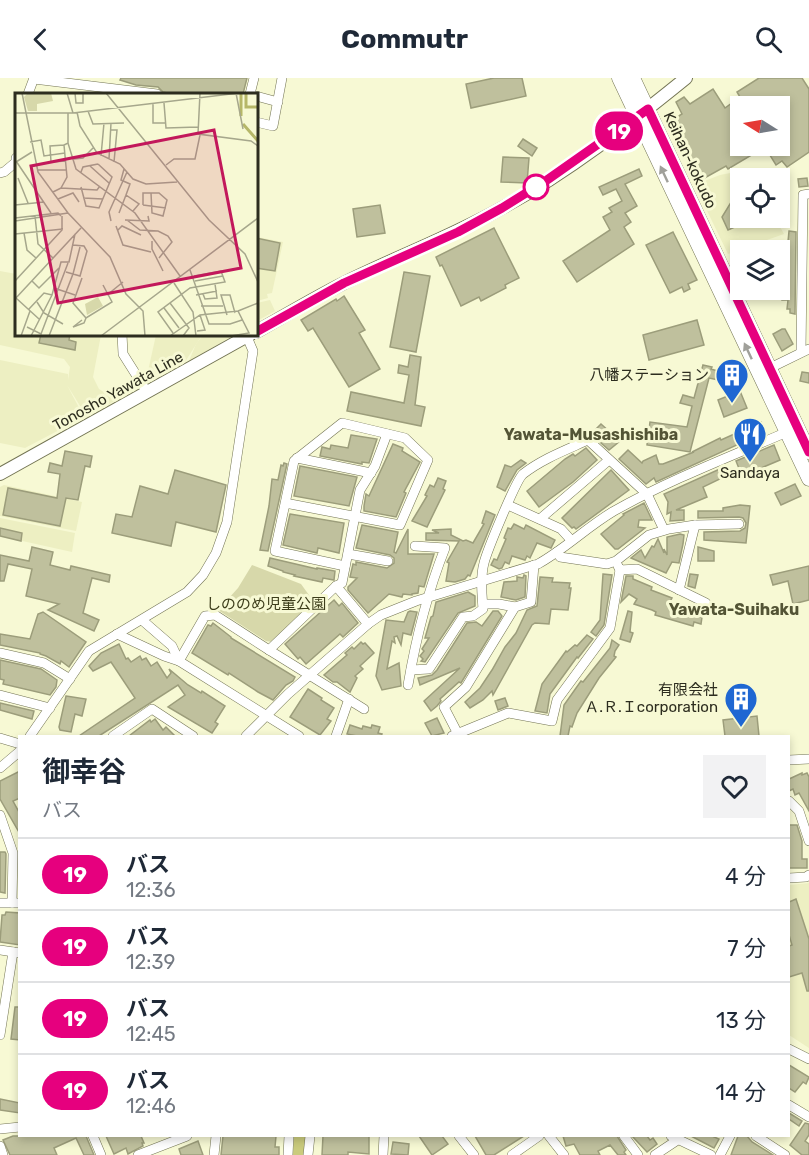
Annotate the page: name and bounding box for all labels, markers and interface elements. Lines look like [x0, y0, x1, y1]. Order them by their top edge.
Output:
icon: back [24, 23, 57, 56]
text: Commutr [341, 23, 468, 55]
icon: search [752, 23, 785, 56]
inset map [15, 93, 258, 336]
north arrow [730, 96, 790, 156]
map controls [730, 96, 790, 300]
street label: Keihan-kokudo [660, 109, 720, 211]
line badge: 19 [592, 112, 646, 150]
text: 19 [607, 119, 631, 144]
one-way arrow [660, 166, 669, 183]
button: locate [730, 168, 790, 228]
unlabelled marker [523, 174, 549, 200]
button: layers [730, 240, 790, 300]
one-way arrow [743, 342, 752, 359]
street label: Tonosho Yawata Line [50, 348, 186, 434]
building icon: 八幡ステーション [714, 357, 750, 404]
place label: 八幡ステーション [589, 366, 709, 384]
restaurant icon: Sandaya [732, 416, 768, 463]
district label: Yawata-Musashishiba [504, 425, 678, 444]
place label: Sandaya [720, 464, 780, 482]
park label: しののめ児童公園 [206, 595, 326, 613]
district label: Yawata-Suihaku [669, 600, 799, 619]
place label: 有限会社 Ａ.Ｒ.Ｉcorporation [584, 681, 718, 716]
building icon: 有限会社 Ａ.Ｒ.Ｉcorporation [723, 681, 759, 728]
text: 御幸谷 [42, 755, 126, 788]
button: heart [703, 755, 766, 818]
text: バス [42, 798, 82, 822]
text: バス [126, 851, 170, 878]
text: 19 [63, 862, 87, 887]
text: 4 分 [725, 863, 766, 890]
text: 12:36 [126, 878, 176, 902]
text: バス [126, 923, 170, 950]
text: 19 [63, 934, 87, 959]
text: 7 分 [727, 935, 766, 962]
text: 12:39 [126, 950, 175, 974]
text: バス [126, 995, 170, 1022]
text: 19 [63, 1006, 87, 1031]
text: 13 分 [716, 1007, 766, 1034]
text: 12:45 [126, 1022, 176, 1046]
text: バス [126, 1067, 170, 1094]
text: 19 [63, 1078, 87, 1103]
text: 14 分 [716, 1079, 766, 1106]
text: 12:46 [126, 1094, 176, 1118]

